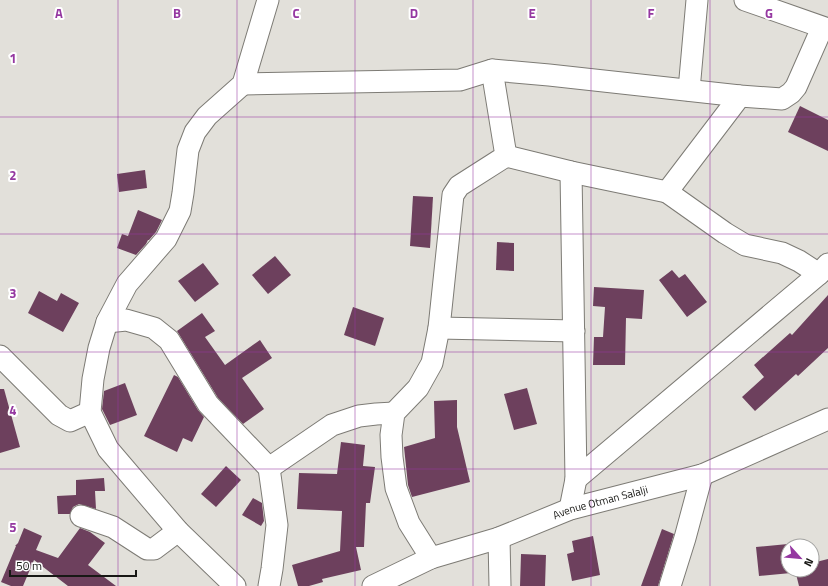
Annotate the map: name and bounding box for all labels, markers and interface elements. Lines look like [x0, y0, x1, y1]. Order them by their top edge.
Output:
text: A [55, 3, 63, 23]
text: B [173, 3, 181, 23]
text: C [292, 3, 300, 23]
text: D [410, 3, 418, 23]
text: E [528, 3, 536, 23]
text: F [648, 3, 655, 23]
text: G [765, 3, 773, 23]
text: 1 [9, 48, 17, 68]
text: 2 [9, 165, 17, 185]
text: 3 [9, 283, 17, 303]
text: 4 [9, 400, 17, 420]
street label: Avenue Otman Salalji [550, 481, 649, 523]
text: 5 [9, 517, 17, 537]
north arrow [780, 538, 820, 578]
scale bar [10, 552, 136, 578]
text: 50 m [16, 556, 42, 575]
text: N [800, 556, 818, 570]

